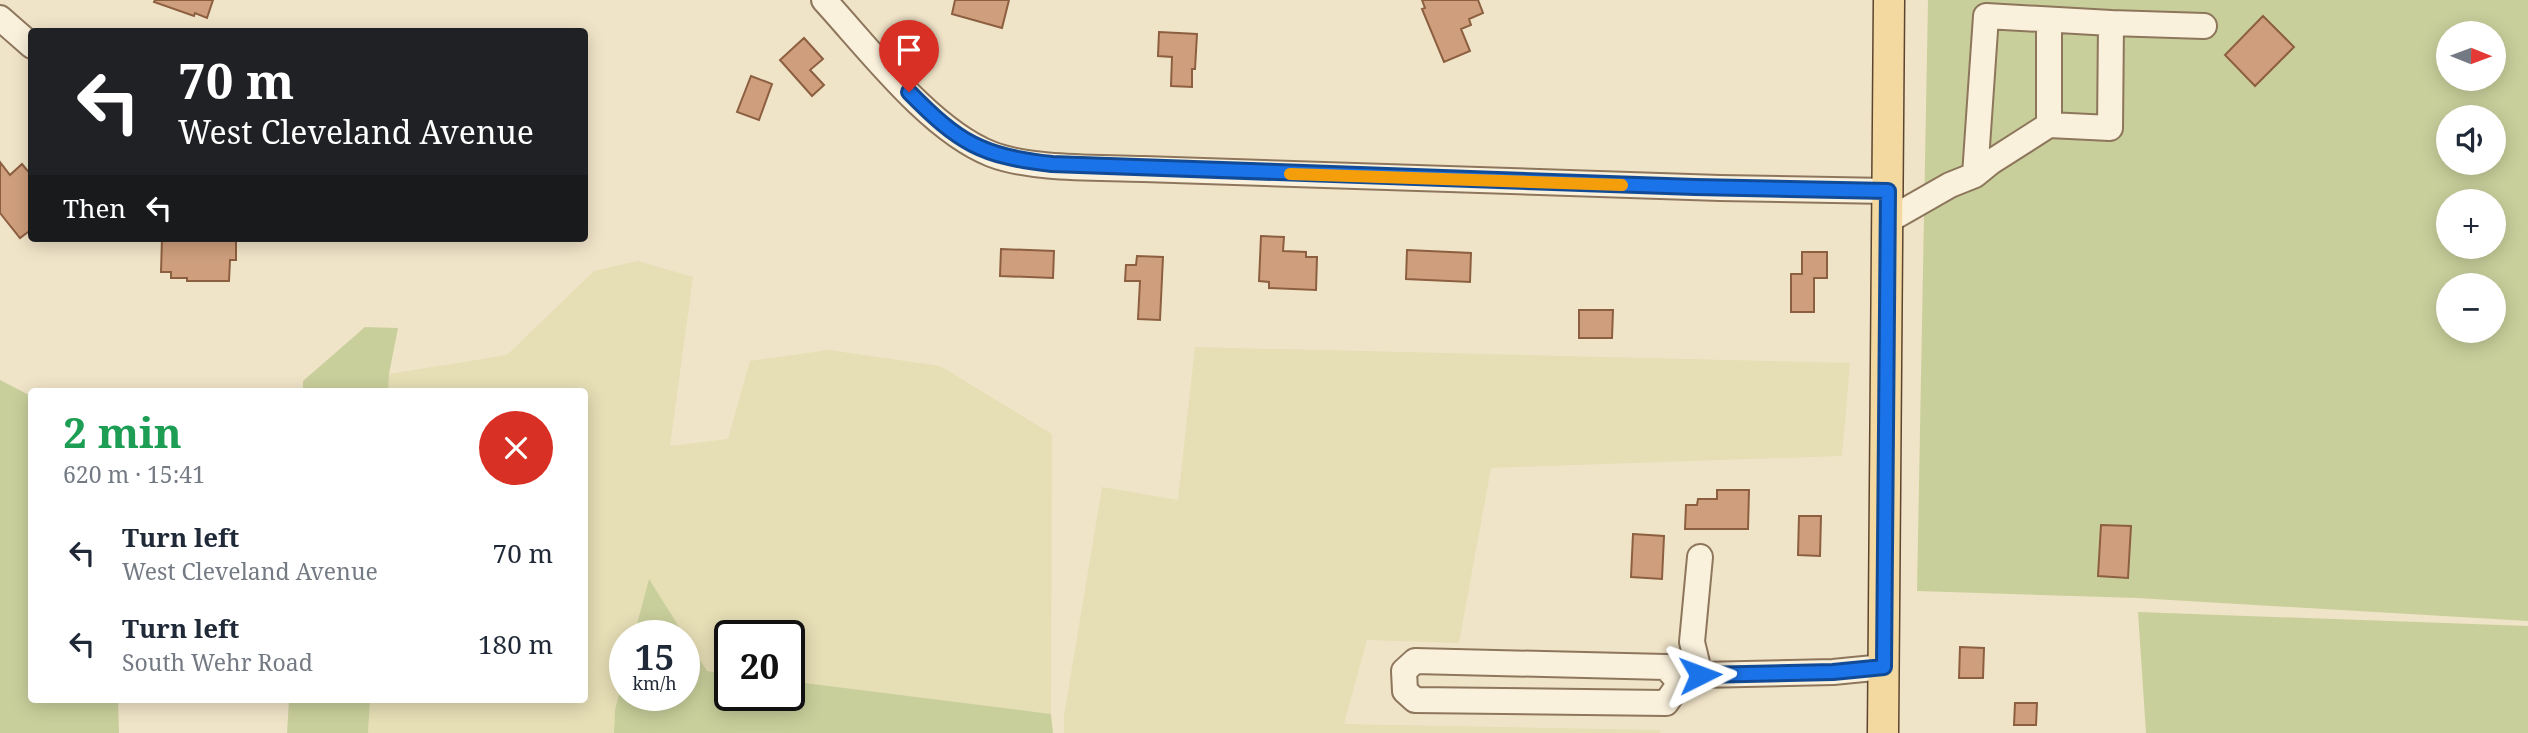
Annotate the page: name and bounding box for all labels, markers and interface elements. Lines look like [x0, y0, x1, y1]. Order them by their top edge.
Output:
pin [879, 20, 939, 92]
north arrow [2436, 21, 2506, 91]
map controls [2436, 21, 2506, 343]
icon: arrive [890, 31, 928, 69]
text: 70 m [178, 47, 294, 113]
icon: left [63, 56, 154, 147]
button: sound [2436, 105, 2506, 175]
text: West Cleveland Avenue [178, 110, 534, 153]
icon: left [140, 189, 178, 227]
button: + [2436, 189, 2506, 259]
text: Then [63, 190, 126, 226]
button: − [2436, 273, 2506, 343]
text: 2 min [63, 403, 182, 460]
button: close [479, 411, 553, 485]
text: 620 m · 15:41 [63, 458, 205, 490]
text: Turn left [122, 519, 239, 555]
icon: left [63, 534, 101, 572]
text: 70 m [493, 535, 553, 571]
text: West Cleveland Avenue [122, 555, 378, 587]
text: Turn left [122, 610, 239, 646]
speed limit sign: 20 [714, 620, 805, 711]
icon: left [63, 625, 101, 663]
text: 180 m [478, 626, 553, 662]
text: 15 [635, 633, 674, 680]
position arrow [1663, 638, 1737, 712]
text: South Wehr Road [122, 646, 313, 678]
text: km/h [632, 671, 677, 695]

